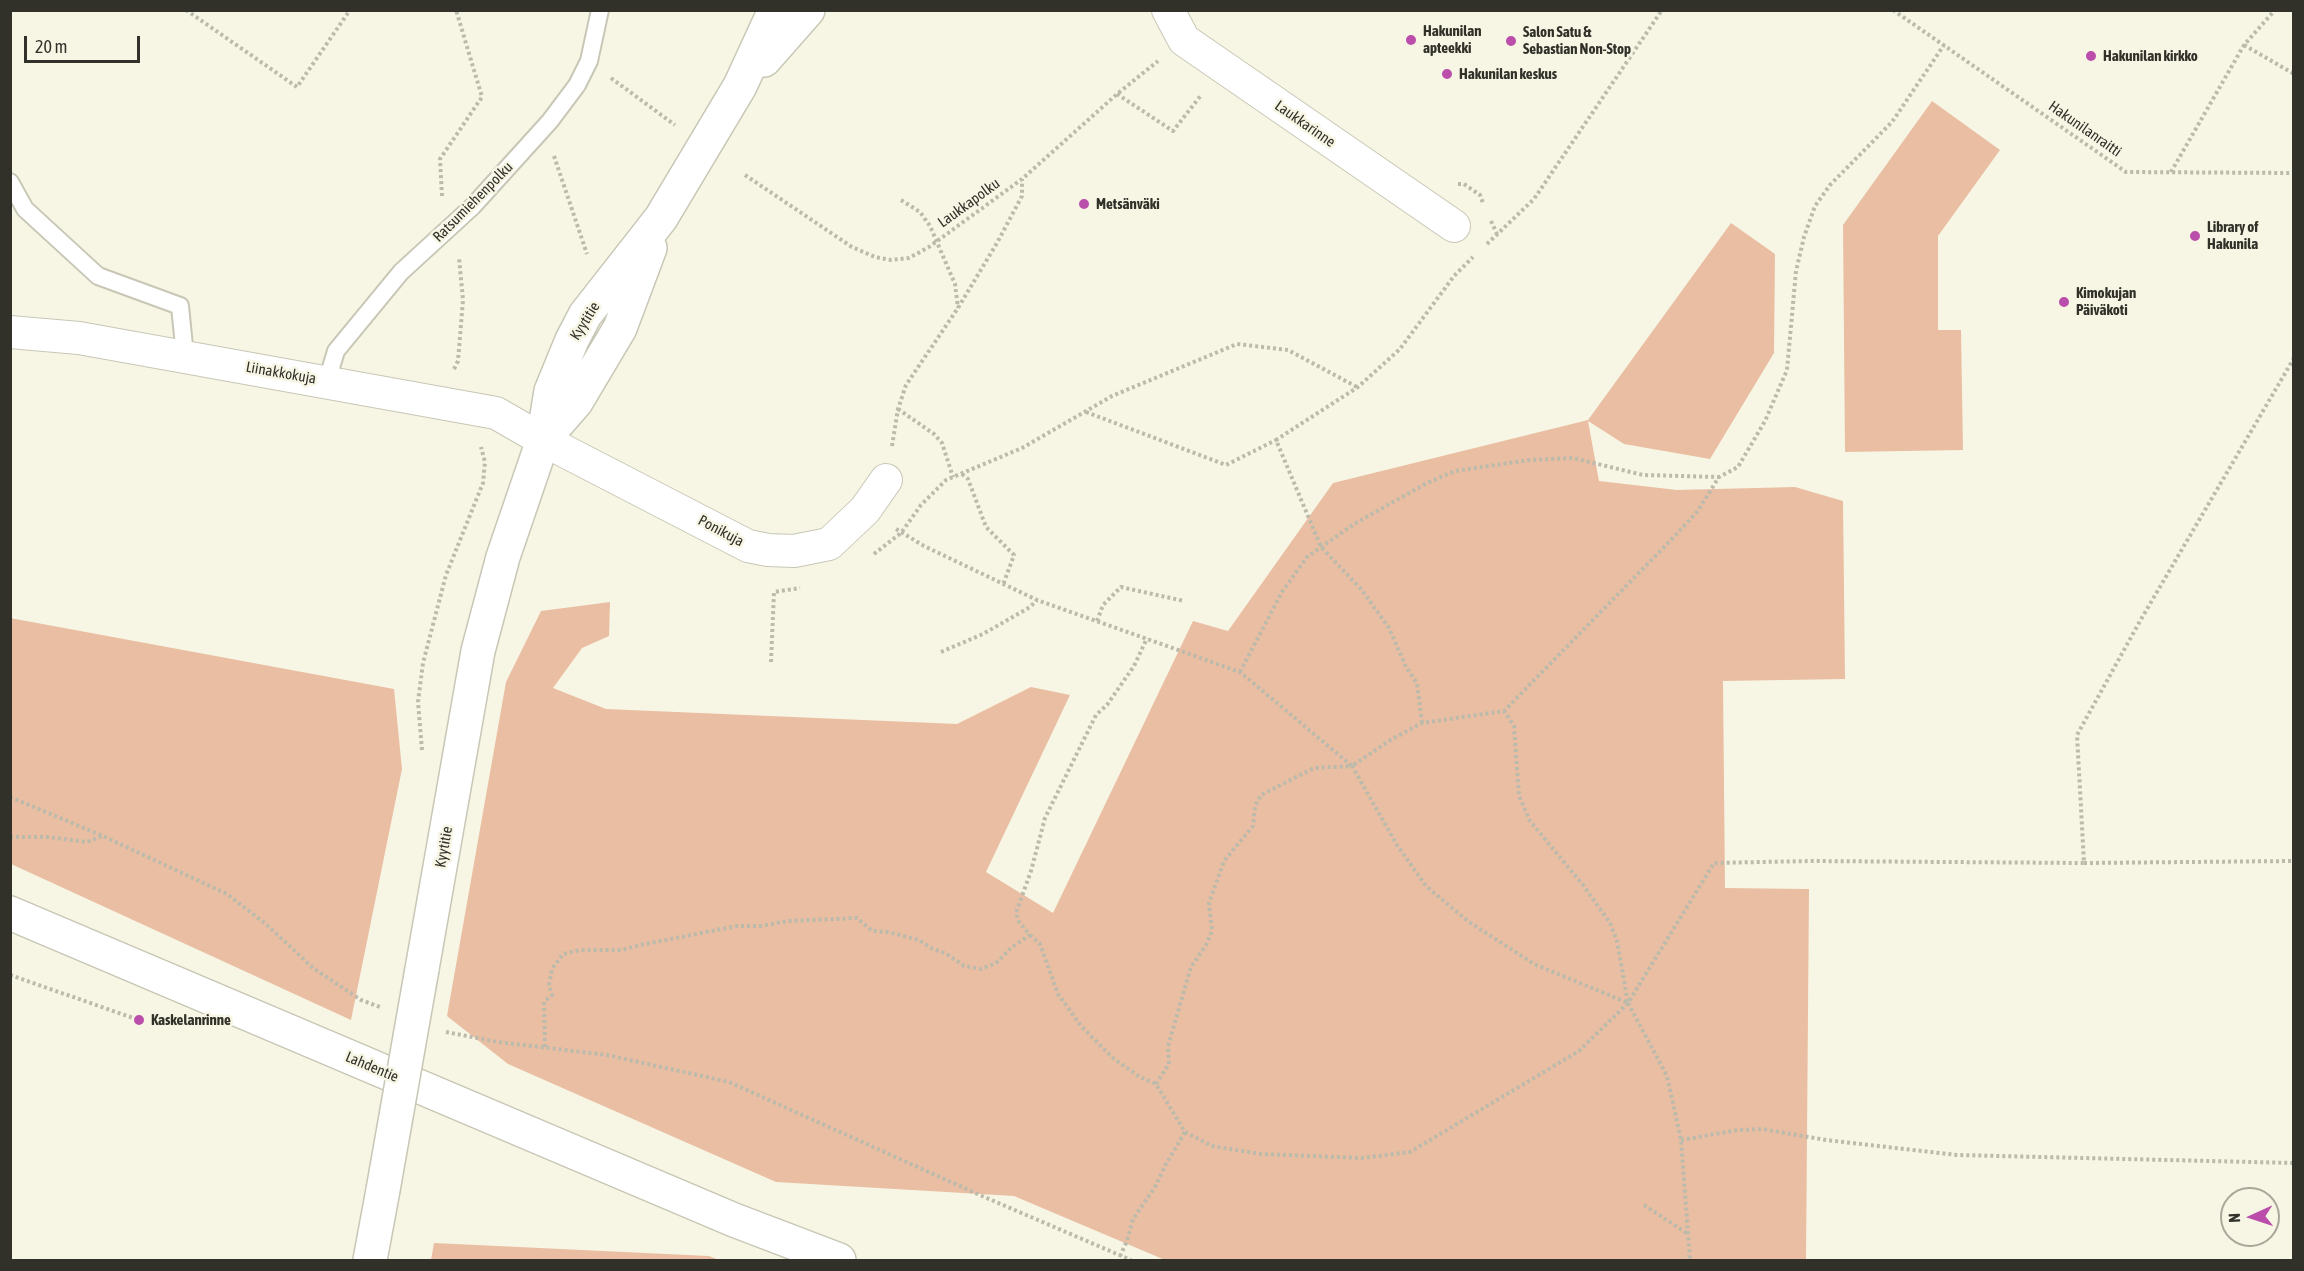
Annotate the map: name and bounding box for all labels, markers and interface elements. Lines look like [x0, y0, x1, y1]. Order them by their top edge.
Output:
place label: Hakunilan apteekki [1423, 22, 1481, 57]
place label: Salon Satu & Sebastian Non-Stop [1523, 23, 1631, 58]
scale bar [27, 24, 142, 62]
marker: Hakunilan apteekki [1404, 33, 1418, 47]
marker: Salon Satu & Sebastian Non-Stop [1504, 34, 1518, 48]
text: 20 m [35, 36, 67, 57]
place label: Hakunilan kirkko [2103, 47, 2198, 65]
marker: Hakunilan kirkko [2084, 49, 2098, 63]
place label: Hakunilan keskus [1459, 65, 1557, 83]
marker: Hakunilan keskus [1440, 67, 1454, 81]
street label: Laukkarinne [1271, 97, 1339, 151]
street label: Hakunilanraitti [2045, 97, 2125, 161]
street label: Ratsumiehenpolku [429, 158, 517, 246]
street label: Laukkapolku [935, 175, 1003, 231]
place label: Metsänväki [1096, 195, 1160, 213]
marker: Metsänväki [1077, 197, 1091, 211]
place label: Library of Hakunila [2207, 218, 2258, 253]
marker: Library of Hakunila [2188, 229, 2202, 243]
place label: Kimokujan Päiväkoti [2076, 284, 2136, 319]
marker: Kimokujan Päiväkoti [2057, 295, 2071, 309]
street label: Kyytitie [566, 299, 604, 343]
street label: Liinakkokuja [244, 358, 318, 388]
street label: Ponikuja [695, 511, 747, 551]
street label: Kyytitie [432, 825, 456, 869]
place label: Kaskelanrinne [151, 1011, 231, 1029]
marker: Kaskelanrinne [132, 1013, 146, 1027]
street label: Lahdentie [343, 1048, 401, 1086]
north arrow [2220, 1187, 2280, 1247]
text: N [2225, 1213, 2243, 1223]

